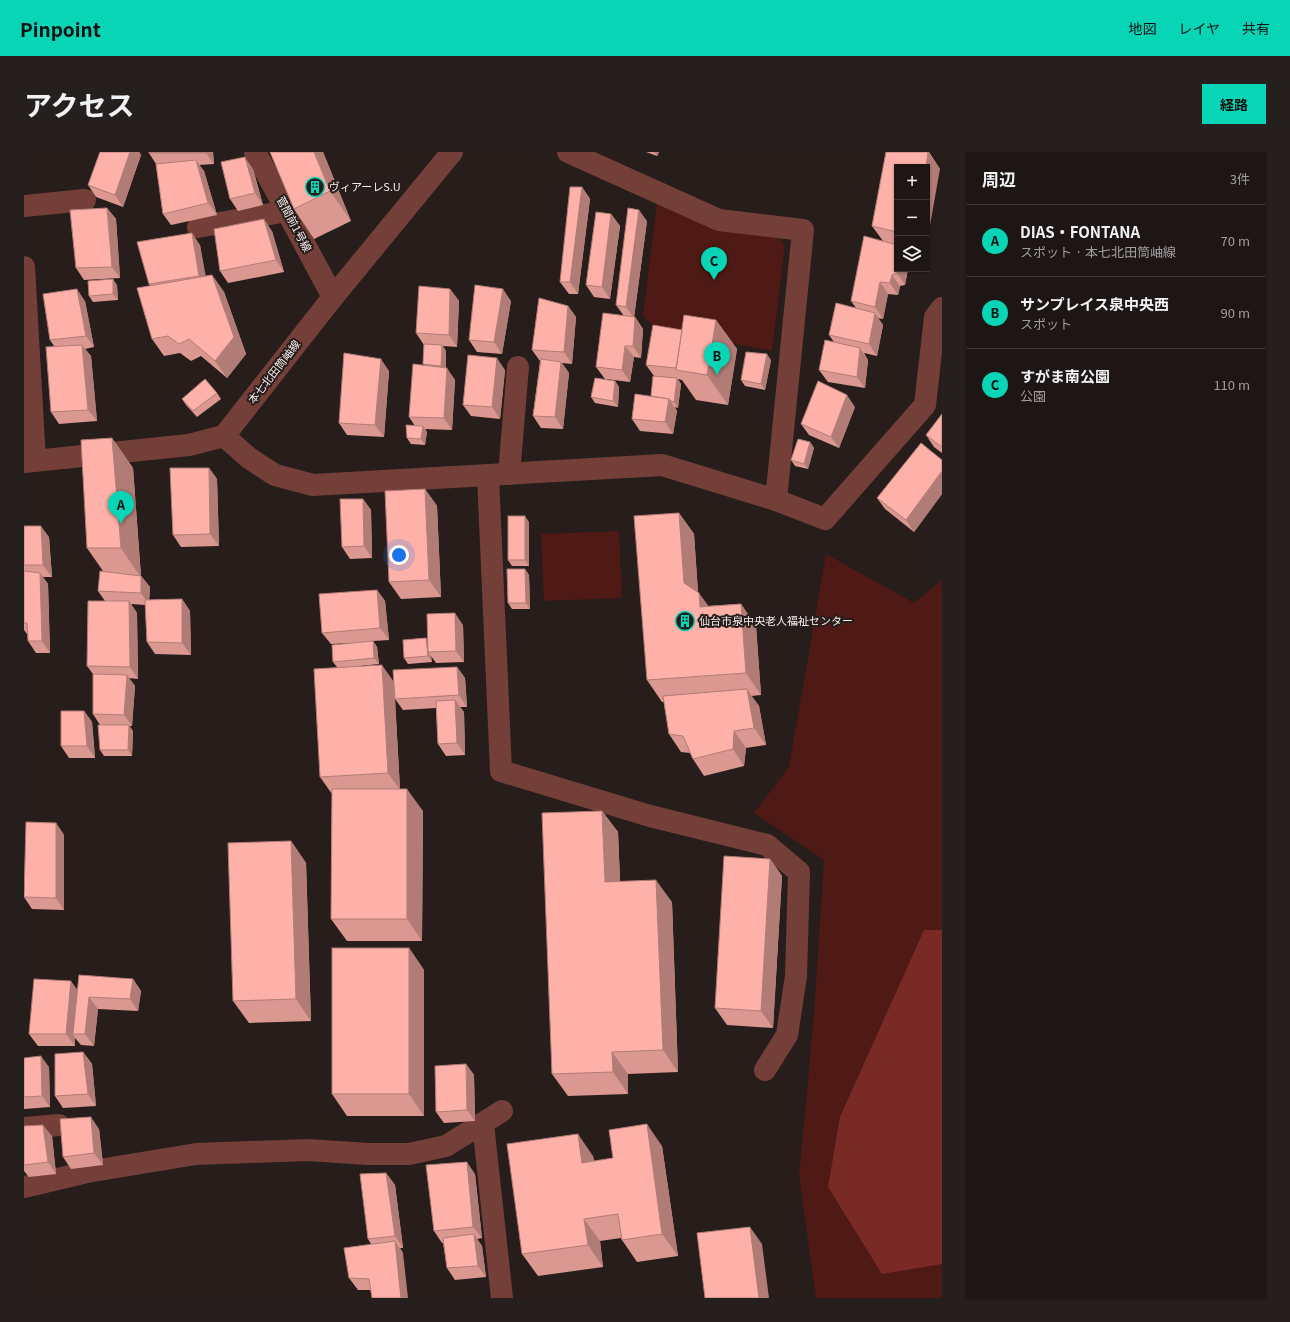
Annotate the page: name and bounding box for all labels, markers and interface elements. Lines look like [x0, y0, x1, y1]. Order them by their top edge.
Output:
text: Pinpoint [20, 15, 101, 42]
text: 地図 [1128, 18, 1156, 38]
text: レイヤ [1178, 18, 1220, 38]
text: 共有 [1242, 18, 1270, 38]
text: アクセス [24, 84, 135, 124]
button: 経路 [1202, 84, 1266, 124]
map controls [894, 164, 930, 272]
button: + [894, 164, 930, 200]
text: 周辺 [982, 166, 1016, 191]
text: 3件 [1230, 169, 1250, 188]
building icon: ヴィアーレS.U [304, 176, 326, 198]
place label: ヴィアーレS.U [329, 178, 401, 194]
street label: 菅間前1号線 [273, 193, 316, 254]
button: − [894, 200, 930, 236]
text: DIAS・FONTANA [1020, 221, 1140, 242]
text: A [991, 231, 999, 250]
text: 70 m [1221, 231, 1250, 250]
button: layers [894, 236, 930, 272]
text: スポット · 本七北田筒岫線 [1020, 242, 1176, 261]
pin: C [701, 247, 727, 280]
text: サンプレイス泉中央西 [1020, 293, 1169, 314]
text: B [991, 303, 999, 322]
text: 90 m [1221, 303, 1250, 322]
text: スポット [1020, 314, 1072, 333]
street label: 本七北田筒岫線 [243, 336, 303, 407]
pin: B [704, 342, 730, 375]
text: すがま南公園 [1020, 365, 1110, 386]
text: C [991, 375, 999, 394]
text: 110 m [1213, 375, 1250, 394]
text: 公園 [1020, 386, 1046, 405]
pin: A [108, 491, 134, 524]
your location [389, 545, 409, 565]
building icon: 仙台市泉中央老人福祉センター [674, 610, 696, 632]
place label: 仙台市泉中央老人福祉センター [699, 612, 853, 628]

